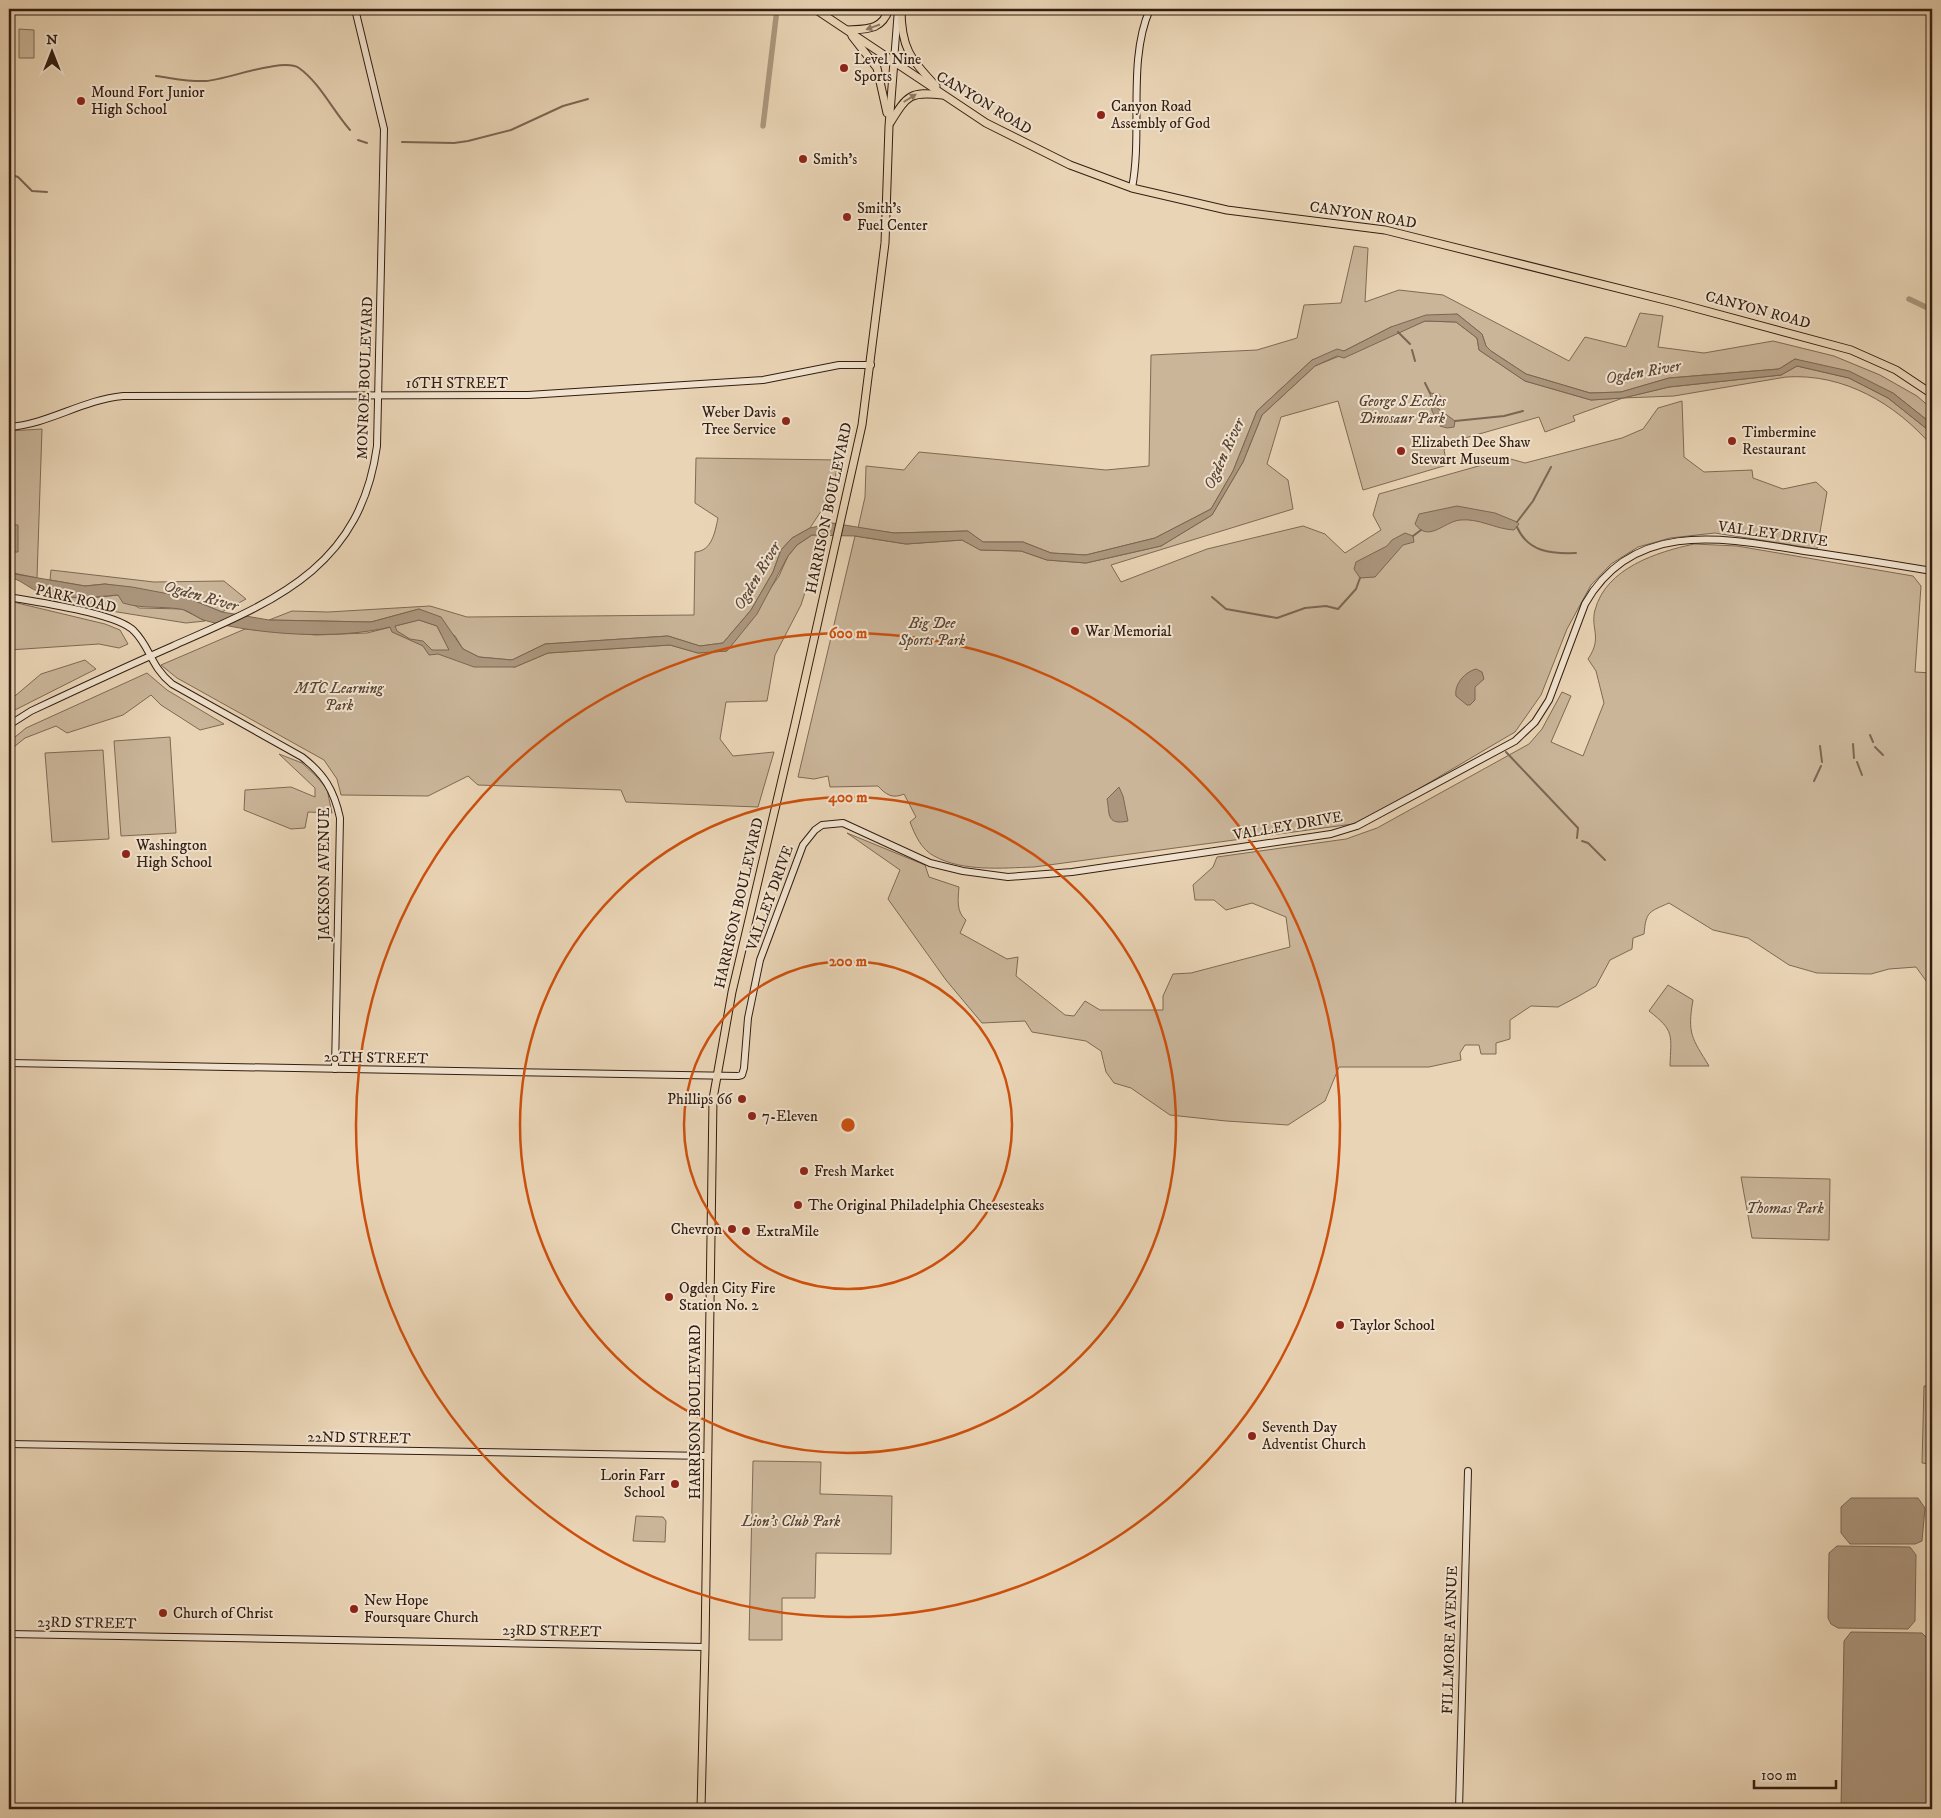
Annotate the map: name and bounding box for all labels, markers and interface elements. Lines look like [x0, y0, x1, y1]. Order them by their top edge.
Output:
one-way arrow [865, 23, 880, 31]
north arrow [28, 28, 78, 78]
text: N [46, 31, 58, 49]
place label: Level Nine Sports [854, 50, 921, 86]
marker: Level Nine Sports [838, 62, 850, 74]
street label: CANYON ROAD [933, 67, 1035, 139]
place label: Mound Fort Junior High School [91, 83, 205, 119]
one-way arrow [904, 93, 917, 102]
marker: Mound Fort Junior High School [75, 95, 87, 107]
place label: Canyon Road Assembly of God [1111, 97, 1211, 133]
marker: Canyon Road Assembly of God [1095, 109, 1107, 121]
place label: Smith's [813, 150, 857, 169]
marker: Smith's [797, 153, 809, 165]
street label: CANYON ROAD [1308, 197, 1418, 233]
place label: Smith's Fuel Center [857, 199, 928, 235]
marker: Smith's Fuel Center [841, 211, 853, 223]
street label: CANYON ROAD [1703, 287, 1813, 333]
street label: MONROE BOULEVARD [353, 296, 377, 460]
water label: Ogden River [1604, 355, 1683, 388]
street label: 16TH STREET [406, 374, 509, 393]
park label: George S Eccles Dinosaur Park [1358, 392, 1446, 428]
place label: Weber Davis Tree Service [701, 403, 776, 439]
water label: Ogden River [1199, 414, 1250, 493]
marker: Weber Davis Tree Service [780, 415, 792, 427]
street label: HARRISON BOULEVARD [802, 421, 856, 595]
place label: Timbermine Restaurant [1742, 423, 1816, 459]
place label: Elizabeth Dee Shaw Stewart Museum [1411, 433, 1531, 469]
marker: Timbermine Restaurant [1726, 435, 1738, 447]
marker: Elizabeth Dee Shaw Stewart Museum [1395, 445, 1407, 457]
street label: VALLEY DRIVE [1716, 517, 1829, 551]
water label: Ogden River [729, 537, 786, 614]
water label: Ogden River [162, 576, 242, 616]
street label: PARK ROAD [34, 580, 118, 618]
park label: Big Dee Sports Park [898, 614, 966, 650]
place label: War Memorial [1084, 622, 1172, 641]
text: 600 m [829, 624, 868, 643]
marker: War Memorial [1069, 625, 1081, 637]
park label: MTC Learning Park [294, 679, 385, 715]
text: 400 m [827, 788, 868, 807]
street label: JACKSON AVENUE [315, 807, 334, 943]
street label: VALLEY DRIVE [1231, 807, 1345, 845]
street label: HARRISON BOULEVARD [710, 816, 768, 990]
place label: Washington High School [135, 836, 213, 872]
street label: VALLEY DRIVE [742, 842, 798, 954]
marker: Washington High School [120, 848, 132, 860]
text: 200 m [829, 952, 868, 971]
street label: 20TH STREET [324, 1048, 429, 1068]
place label: Phillips 66 [667, 1090, 733, 1109]
marker: Phillips 66 [736, 1093, 748, 1105]
place label: 7-Eleven [762, 1107, 818, 1126]
marker: 7-Eleven [746, 1110, 758, 1122]
centre of rings [839, 1116, 857, 1134]
place label: Fresh Market [814, 1162, 894, 1181]
marker: Fresh Market [798, 1165, 810, 1177]
place label: The Original Philadelphia Cheesesteaks [808, 1196, 1044, 1215]
marker: The Original Philadelphia Cheesesteaks [792, 1199, 804, 1211]
park label: Thomas Park [1746, 1199, 1824, 1218]
place label: Chevron [671, 1220, 722, 1239]
place label: ExtraMile [756, 1222, 819, 1241]
marker: Chevron [726, 1223, 738, 1235]
marker: ExtraMile [740, 1225, 752, 1237]
place label: Ogden City Fire Station No. 2 [679, 1279, 775, 1315]
marker: Ogden City Fire Station No. 2 [663, 1291, 675, 1303]
place label: Taylor School [1350, 1316, 1435, 1335]
marker: Taylor School [1334, 1319, 1346, 1331]
street label: HARRISON BOULEVARD [686, 1325, 705, 1499]
place label: Seventh Day Adventist Church [1262, 1418, 1366, 1454]
street label: 22ND STREET [307, 1428, 411, 1448]
marker: Seventh Day Adventist Church [1246, 1430, 1258, 1442]
place label: Lorin Farr School [600, 1466, 665, 1502]
marker: Lorin Farr School [669, 1478, 681, 1490]
park label: Lion's Club Park [741, 1512, 841, 1531]
street label: FILLMORE AVENUE [1438, 1565, 1462, 1715]
place label: New Hope Foursquare Church [364, 1591, 479, 1627]
marker: New Hope Foursquare Church [348, 1603, 360, 1615]
place label: Church of Christ [173, 1604, 274, 1623]
marker: Church of Christ [157, 1607, 169, 1619]
street label: 23RD STREET [37, 1613, 137, 1633]
street label: 23RD STREET [502, 1621, 602, 1641]
scale bar [1754, 1758, 1836, 1790]
text: 100 m [1761, 1766, 1797, 1785]

